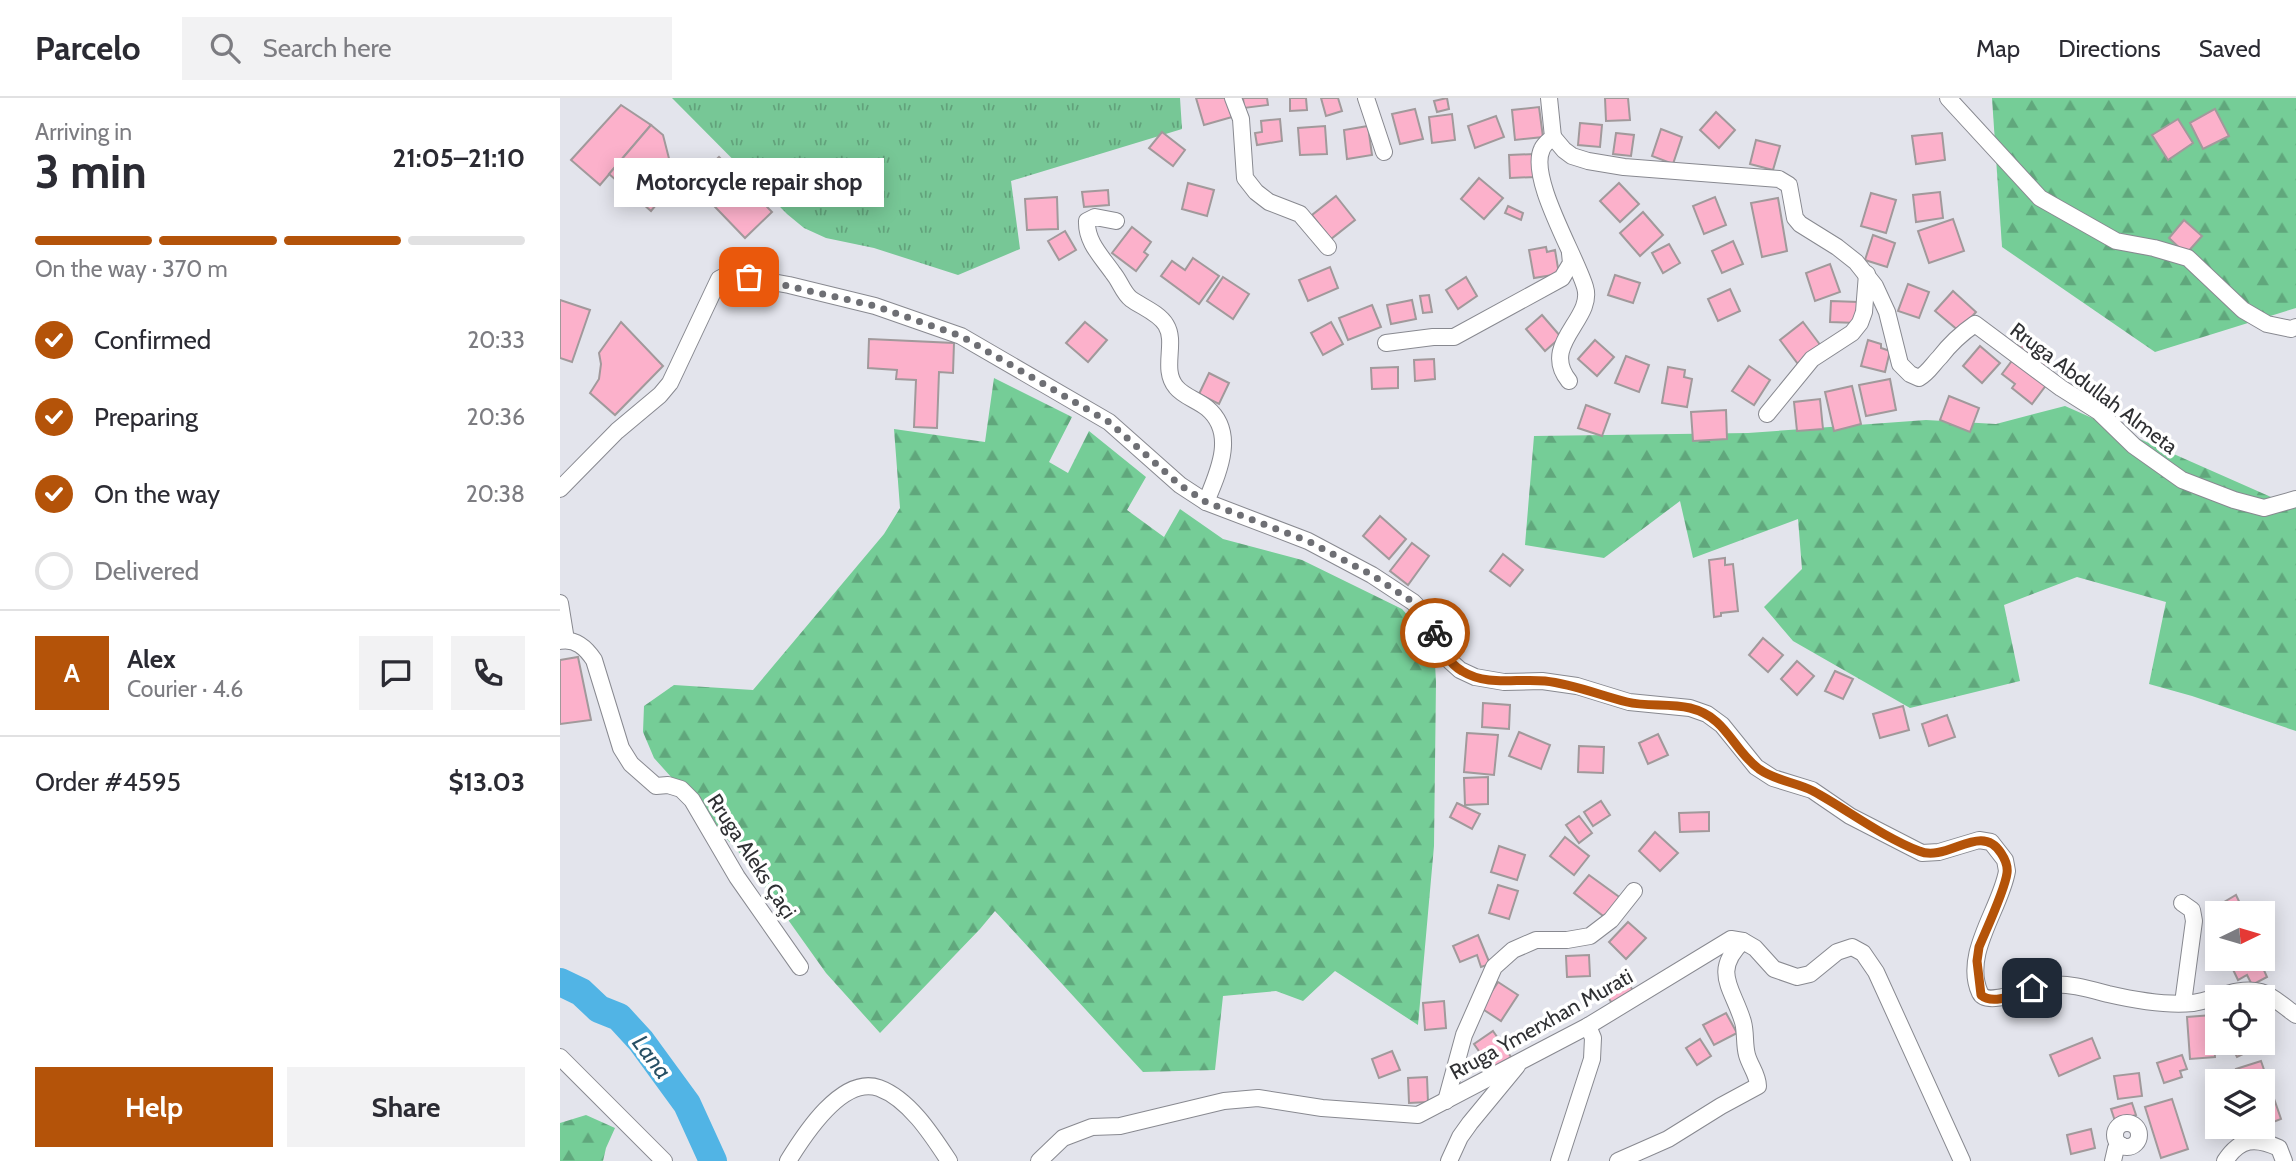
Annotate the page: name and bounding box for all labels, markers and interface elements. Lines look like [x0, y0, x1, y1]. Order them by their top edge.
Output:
search box [182, 17, 672, 80]
text: Parcelo [35, 28, 140, 68]
icon: search [206, 29, 244, 67]
text: Search here [262, 32, 392, 64]
text: Map [1976, 34, 2020, 63]
text: Directions [2058, 34, 2161, 63]
text: Saved [2199, 34, 2261, 63]
text: Arriving in [35, 118, 132, 146]
text: 21:05–21:10 [392, 142, 525, 174]
text: 3 min [35, 144, 147, 200]
callout: Motorcycle repair shop [614, 158, 884, 207]
text: Motorcycle repair shop [635, 168, 863, 196]
pin [719, 247, 779, 307]
text: On the way · 370 m [35, 255, 228, 283]
icon: bag [730, 258, 768, 296]
street label: Rruga Abdullah Almeta [2005, 317, 2183, 459]
icon: check [35, 321, 73, 359]
text: Confirmed [94, 324, 211, 356]
text: 20:33 [467, 326, 525, 354]
icon: check [35, 398, 73, 436]
text: Preparing [94, 401, 198, 433]
text: 20:36 [467, 403, 525, 431]
icon: check [35, 475, 73, 513]
text: On the way [94, 478, 220, 510]
text: 20:38 [466, 480, 525, 508]
text: Delivered [94, 555, 199, 587]
courier [1400, 598, 1470, 668]
icon: bike [1416, 614, 1454, 652]
button: chat [359, 636, 433, 710]
button: phone [451, 636, 525, 710]
text: Alex [127, 643, 176, 675]
text: A [64, 657, 80, 689]
text: Courier · 4.6 [127, 675, 243, 703]
text: Order #4595 [35, 766, 181, 798]
text: $13.03 [448, 766, 525, 798]
street label: Rruga Aleks Çaçi [702, 789, 802, 923]
north arrow [2205, 901, 2275, 971]
map controls [2205, 901, 2275, 1139]
pin [2002, 958, 2062, 1018]
street label: Rruga Ymerxhan Murati [1445, 963, 1637, 1085]
icon: home [2013, 969, 2051, 1007]
button: locate [2205, 985, 2275, 1055]
water label: Lana [627, 1030, 677, 1084]
button: Help [35, 1067, 273, 1147]
button: Share [287, 1067, 525, 1147]
button: layers [2205, 1069, 2275, 1139]

